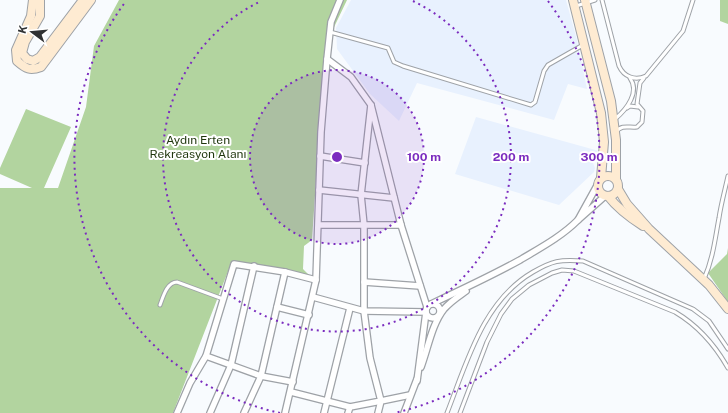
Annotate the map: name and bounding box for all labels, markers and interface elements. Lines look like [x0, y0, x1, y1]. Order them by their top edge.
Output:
north arrow [12, 12, 52, 52]
text: K [16, 24, 29, 35]
park label: Aydın Erten Rekreasyon Alanı [150, 133, 246, 161]
centre of rings [330, 150, 344, 164]
text: 100 m [407, 150, 441, 164]
text: 200 m [493, 150, 529, 164]
text: 300 m [581, 150, 618, 164]

